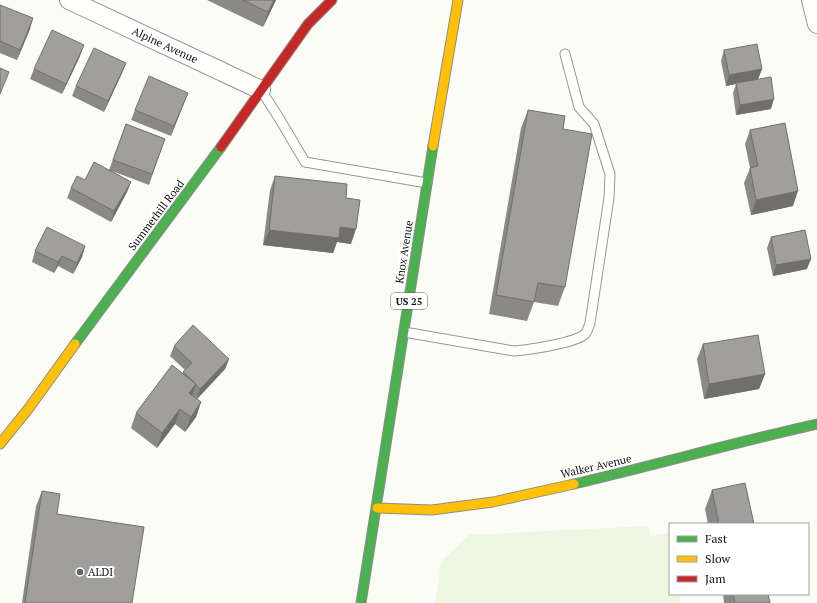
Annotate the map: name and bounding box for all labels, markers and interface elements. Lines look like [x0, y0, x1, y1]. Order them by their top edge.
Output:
street label: Alpine Avenue [130, 24, 201, 67]
street label: Summerhill Road [125, 177, 187, 253]
street label: Knox Avenue [392, 219, 416, 285]
road number: US 25 [391, 293, 427, 309]
street label: Walker Avenue [559, 451, 633, 481]
legend [669, 523, 809, 595]
text: Fast [705, 531, 728, 546]
text: Slow [705, 551, 731, 566]
place label: ALDI [88, 565, 113, 579]
marker: ALDI [75, 567, 85, 577]
text: Jam [705, 571, 726, 586]

